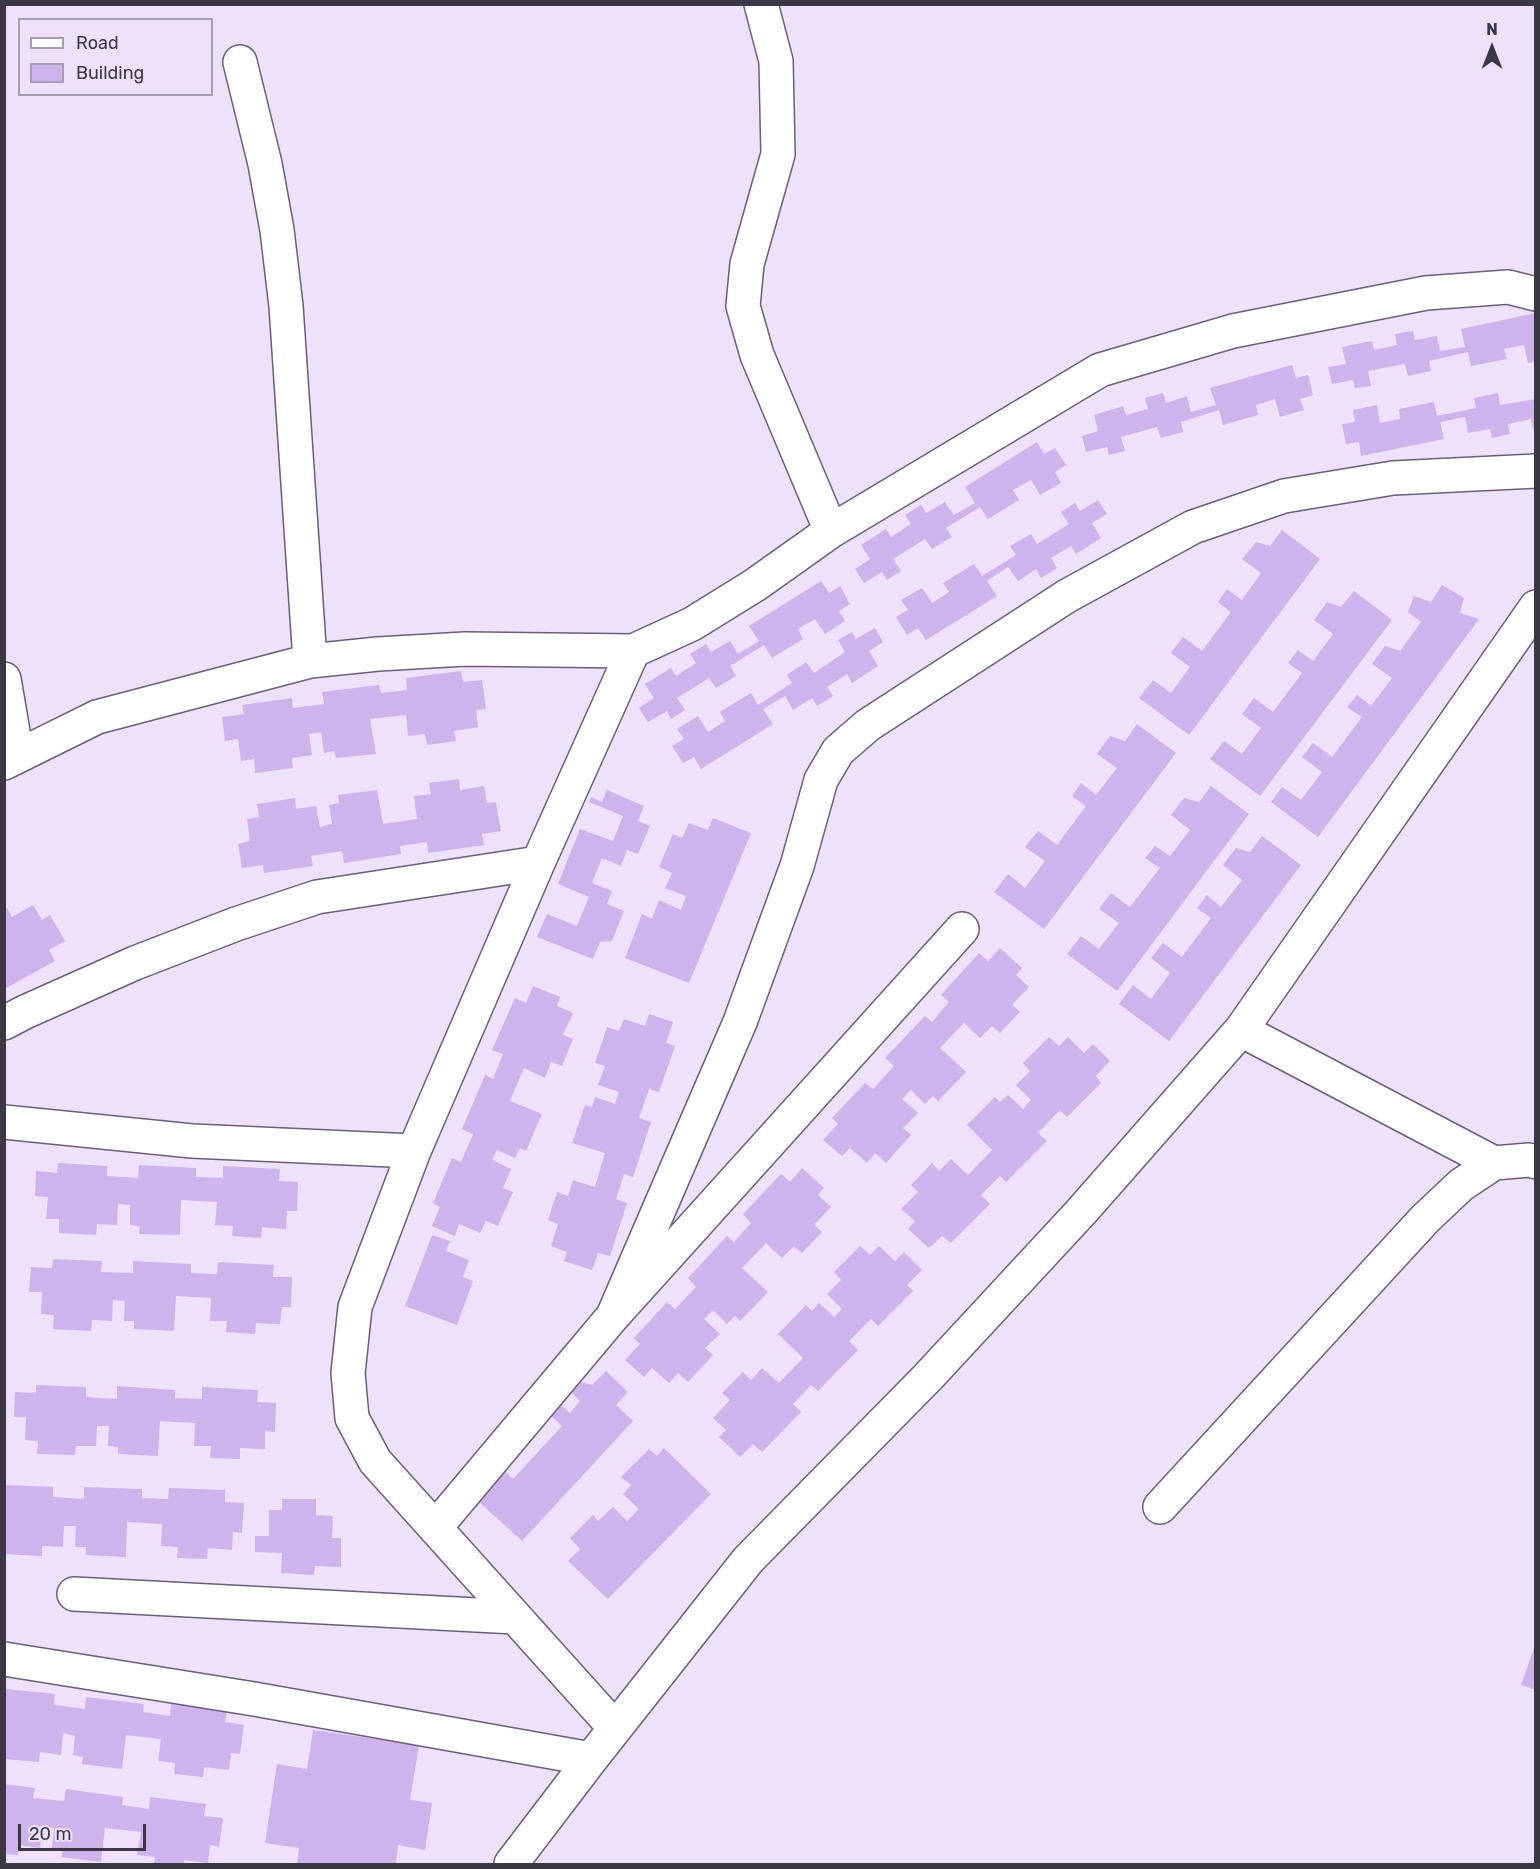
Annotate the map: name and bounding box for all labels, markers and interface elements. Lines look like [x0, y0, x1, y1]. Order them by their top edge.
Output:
legend [18, 18, 213, 96]
north arrow [1462, 18, 1522, 78]
text: N [1486, 20, 1498, 39]
text: Road [76, 32, 119, 54]
text: Building [76, 62, 144, 84]
scale bar [21, 1812, 148, 1850]
text: 20 m [29, 1823, 71, 1845]

